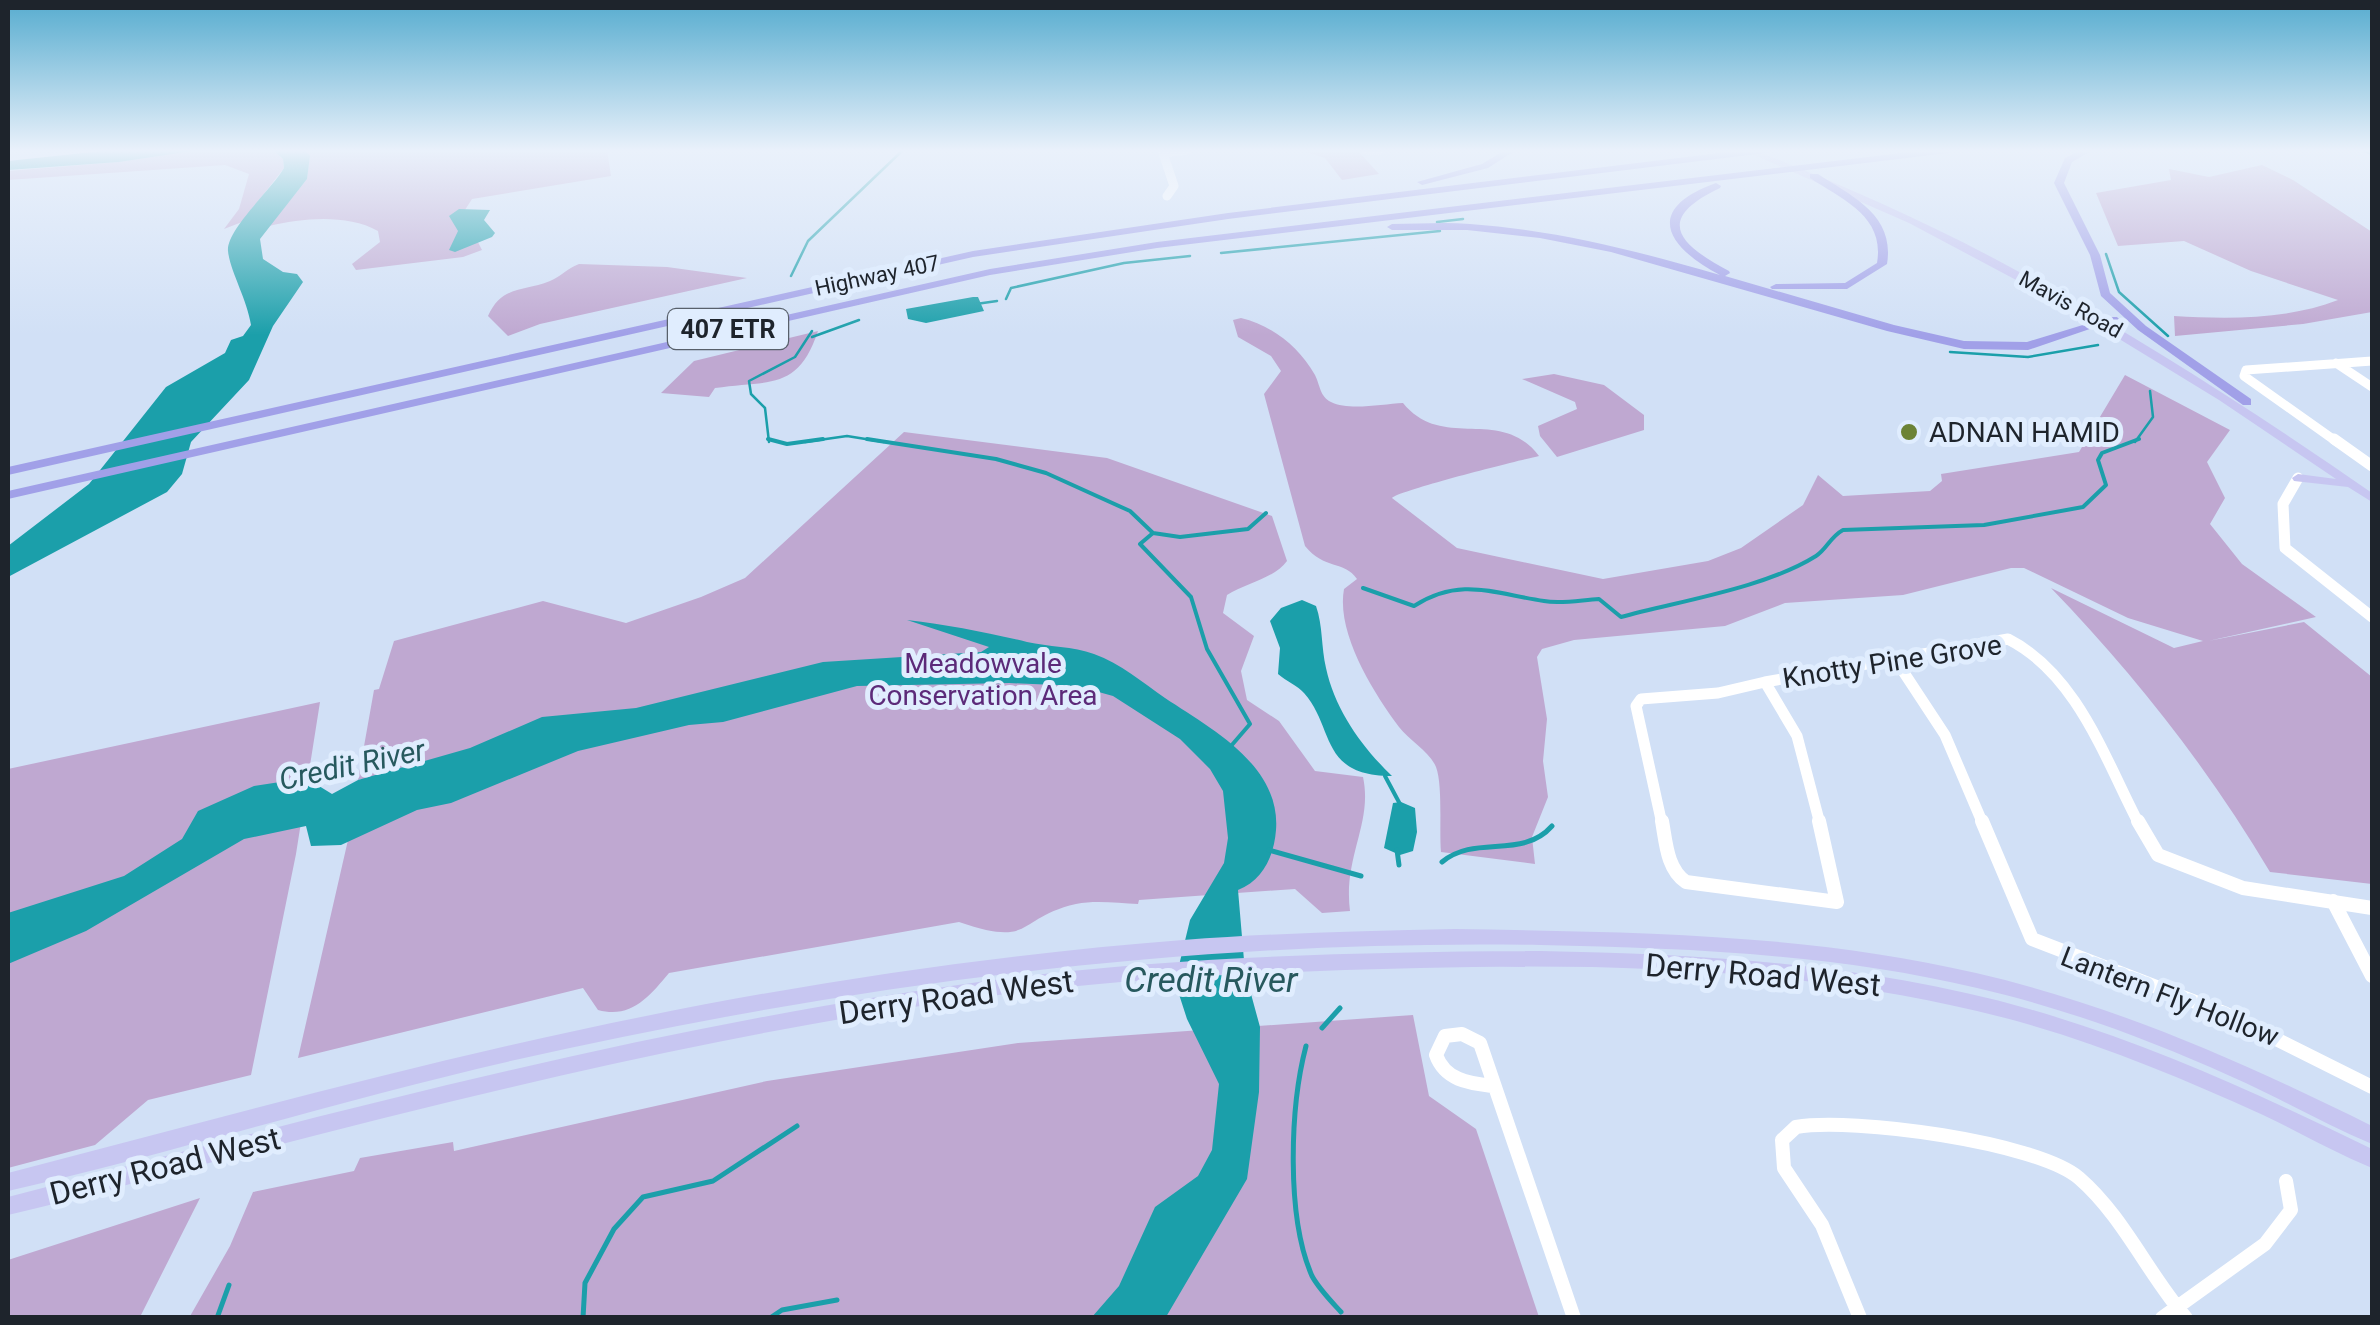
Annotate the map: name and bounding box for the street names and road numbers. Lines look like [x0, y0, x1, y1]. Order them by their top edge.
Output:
street label: Highway 407 [812, 250, 942, 301]
street label: Mavis Road [2015, 266, 2127, 343]
road number: 407 ETR [668, 309, 788, 349]
street label: Knotty Pine Grove [1780, 628, 2004, 695]
street label: Lantern Fly Hollow [2056, 940, 2283, 1053]
street label: Derry Road West [1644, 946, 1882, 1004]
street label: Derry Road West [836, 962, 1076, 1032]
street label: Derry Road West [46, 1119, 284, 1213]

